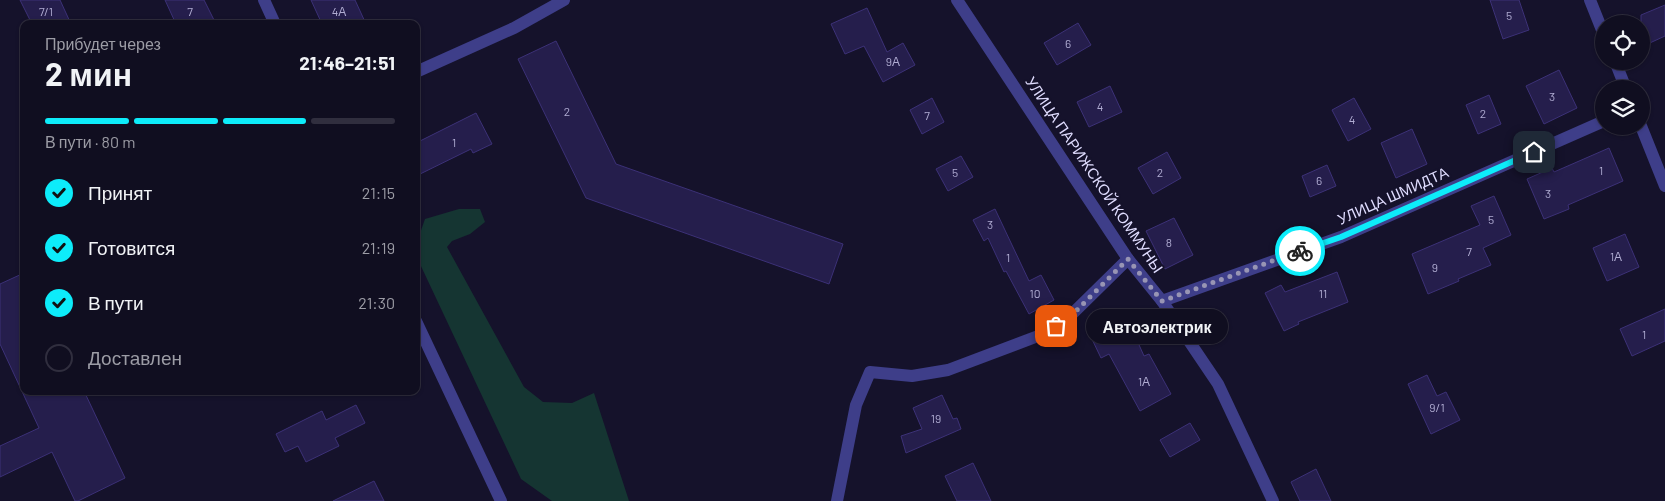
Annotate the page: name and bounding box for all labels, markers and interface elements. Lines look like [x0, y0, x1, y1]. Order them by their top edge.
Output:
house number: 7/1 [39, 4, 53, 18]
house number: 7 [187, 4, 193, 18]
house number: 4А [332, 4, 346, 18]
house number: 5 [1506, 8, 1512, 22]
map controls [1595, 15, 1650, 135]
button: locate [1595, 15, 1650, 70]
text: Прибудет через [45, 34, 161, 53]
house number: 6 [1065, 36, 1071, 50]
text: 21:46–21:51 [299, 51, 395, 74]
text: 2 мин [45, 54, 132, 92]
house number: 9А [886, 54, 900, 68]
street label: УЛИЦА ПАРИЖСКОЙ КОММУНЫ [1022, 73, 1167, 276]
button: layers [1595, 80, 1650, 135]
house number: 3 [1549, 89, 1555, 103]
house number: 4 [1097, 99, 1103, 113]
house number: 2 [564, 104, 570, 118]
house number: 2 [1480, 106, 1486, 120]
house number: 7 [924, 108, 930, 122]
house number: 4 [1349, 112, 1355, 126]
pin [1513, 131, 1555, 173]
text: В пути · 80 m [45, 132, 135, 151]
house number: 1 [452, 135, 456, 149]
icon: home [1520, 138, 1548, 166]
street label: УЛИЦА ШМИДТА [1334, 163, 1451, 228]
house number: 1 [1599, 163, 1603, 177]
house number: 5 [952, 165, 958, 179]
house number: 2 [1157, 165, 1163, 179]
house number: 6 [1316, 173, 1322, 187]
icon: check [45, 179, 73, 207]
text: Принят [88, 181, 152, 204]
text: 21:15 [362, 183, 395, 202]
house number: 3 [1545, 186, 1551, 200]
house number: 5 [1488, 212, 1494, 226]
house number: 3 [987, 217, 993, 231]
courier [1275, 226, 1325, 276]
icon: check [45, 234, 73, 262]
house number: 8 [1166, 235, 1172, 249]
text: Готовится [88, 236, 175, 259]
icon: bike [1286, 237, 1314, 265]
text: 21:19 [362, 238, 395, 257]
house number: 7 [1466, 244, 1472, 258]
house number: 1А [1610, 249, 1622, 263]
house number: 1 [1006, 250, 1010, 264]
house number: 9 [1432, 260, 1438, 274]
house number: 10 [1030, 286, 1040, 300]
house number: 11 [1319, 286, 1327, 300]
icon: check [45, 289, 73, 317]
text: В пути [88, 291, 144, 314]
text: 21:30 [358, 293, 395, 312]
pin [1035, 305, 1077, 347]
callout: Автоэлектрик [1086, 308, 1228, 344]
icon: bag [1042, 312, 1070, 340]
text: Автоэлектрик [1102, 317, 1212, 336]
house number: 1 [1642, 327, 1646, 341]
text: Доставлен [88, 346, 182, 369]
house number: 1А [1138, 374, 1150, 388]
house number: 9/1 [1429, 400, 1445, 414]
house number: 19 [931, 411, 941, 425]

